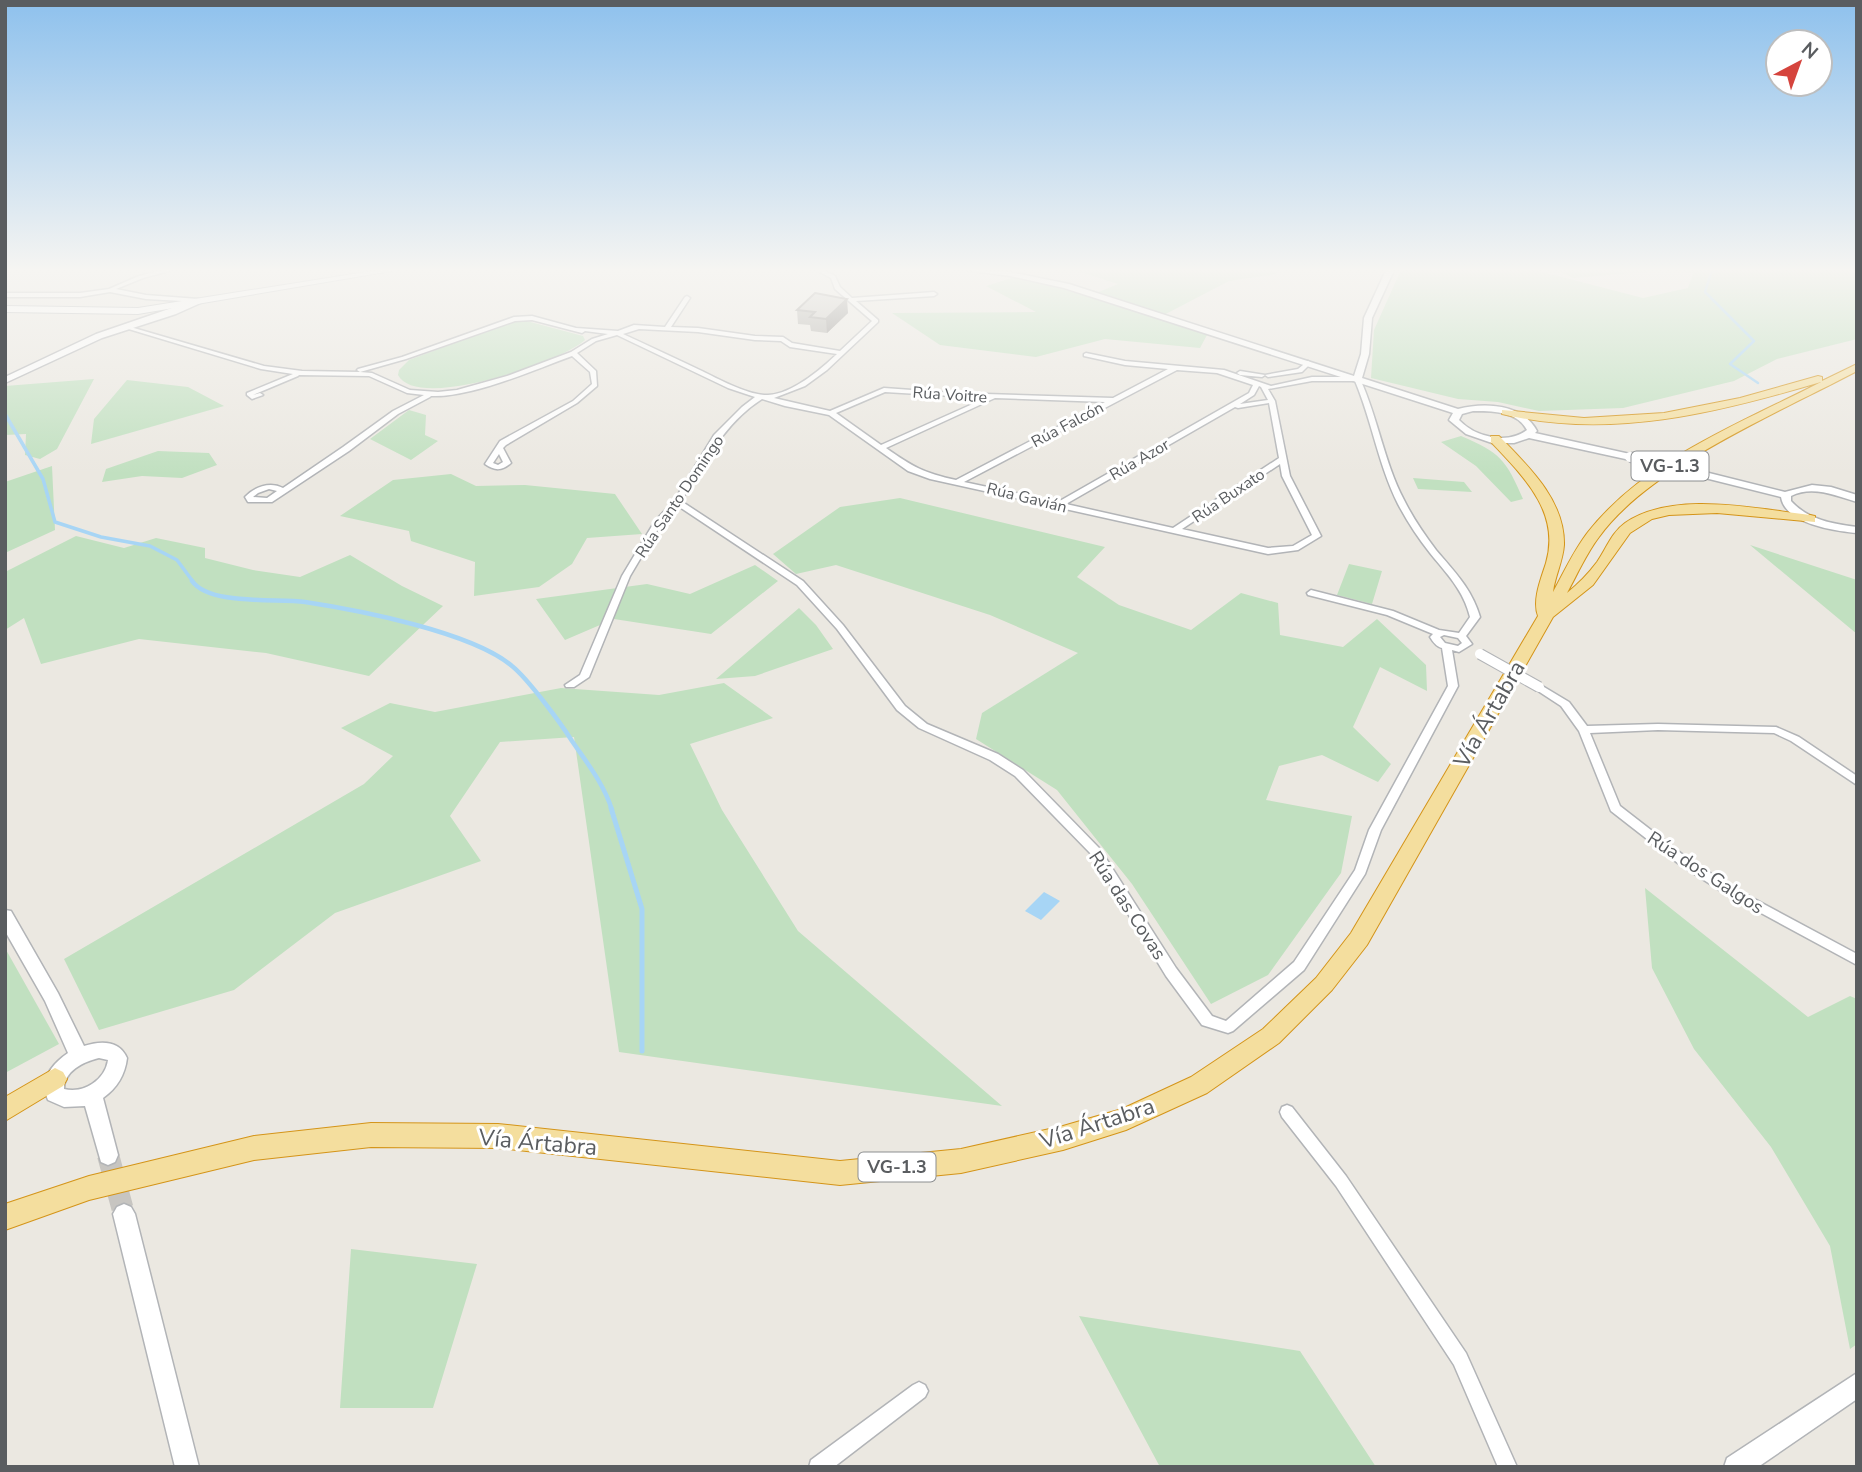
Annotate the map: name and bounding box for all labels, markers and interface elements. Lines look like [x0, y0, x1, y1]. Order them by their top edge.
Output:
north arrow [1764, 28, 1834, 98]
text: N [1796, 36, 1823, 65]
street label: Rúa Voitre [912, 381, 988, 409]
street label: Rúa Falcón [1027, 397, 1108, 453]
street label: Rúa Santo Domingo [631, 431, 729, 562]
street label: Rúa Azor [1106, 434, 1174, 486]
road number: VG-1.3 [1632, 452, 1708, 480]
street label: Rúa Buxato [1188, 463, 1269, 528]
street label: Rúa Gavián [984, 477, 1069, 519]
street label: Vía Ártabra [1446, 655, 1533, 774]
street label: Rúa dos Galgos [1642, 825, 1769, 920]
street label: Rúa das Covas [1082, 846, 1172, 965]
street label: Vía Ártabra [1035, 1090, 1158, 1157]
street label: Vía Ártabra [476, 1122, 599, 1163]
road number: VG-1.3 [858, 1152, 936, 1182]

